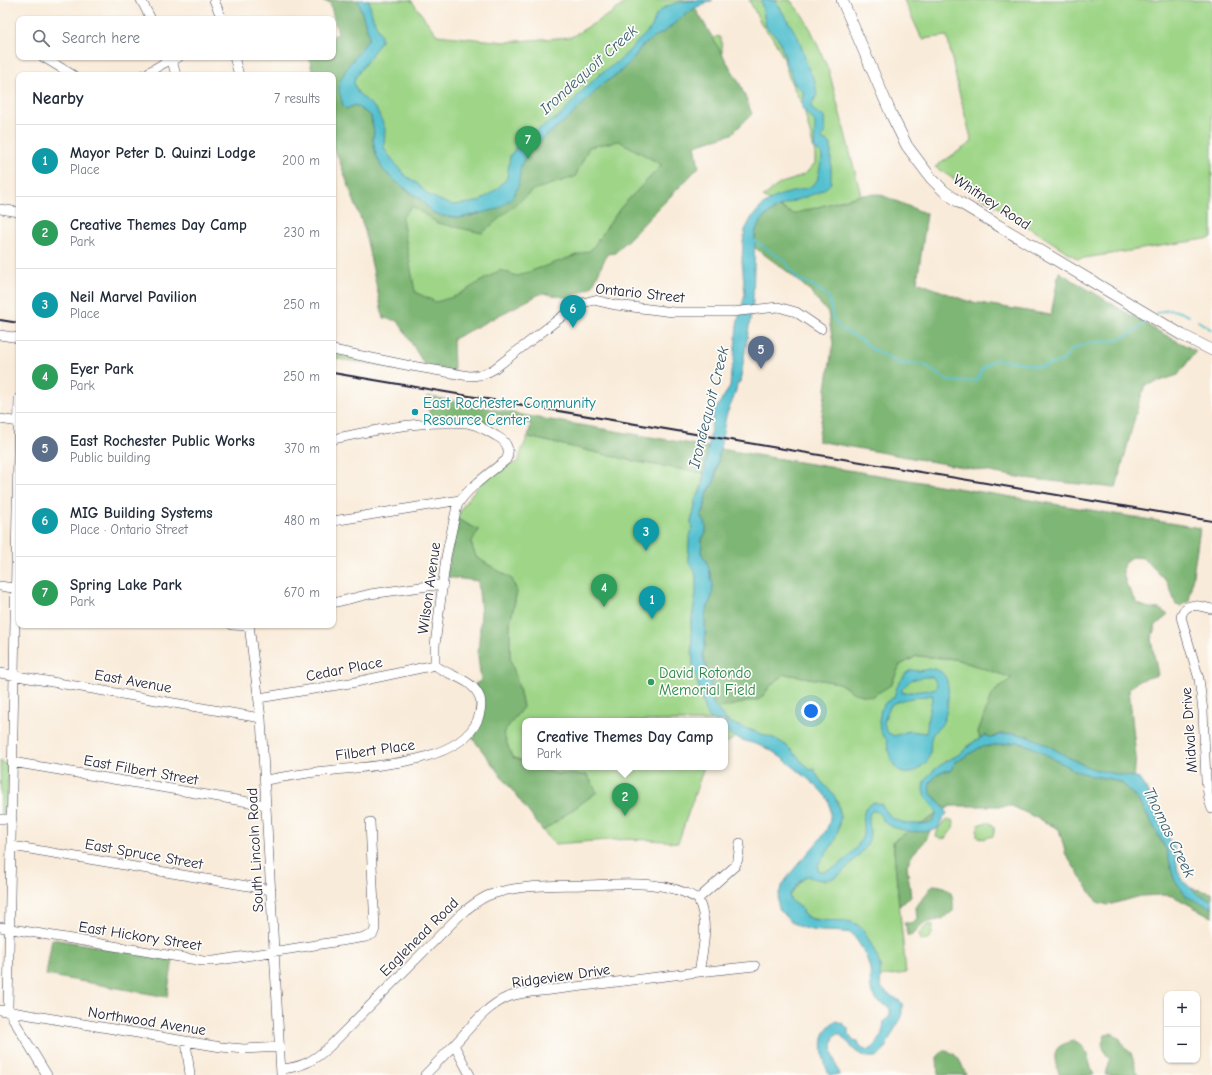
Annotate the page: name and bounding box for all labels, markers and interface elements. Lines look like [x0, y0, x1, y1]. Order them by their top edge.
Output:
search box [16, 16, 336, 60]
water label: Irondequoit Creek [536, 21, 641, 119]
icon: search [30, 27, 52, 49]
text: Search here [62, 29, 140, 47]
text: Nearby [32, 89, 83, 108]
text: 7 results [274, 91, 320, 106]
pin: 7 [515, 126, 541, 159]
text: Mayor Peter D. Quinzi Lodge [70, 144, 256, 162]
text: 1 [42, 153, 48, 168]
text: 200 m [282, 153, 320, 168]
text: Place [70, 162, 100, 177]
street label: Whitney Road [950, 170, 1034, 234]
text: Creative Themes Day Camp [70, 216, 247, 234]
text: 2 [42, 225, 48, 240]
text: 230 m [284, 225, 320, 240]
text: Park [70, 234, 95, 249]
street label: Ontario Street [595, 279, 686, 307]
text: Neil Marvel Pavilion [70, 288, 197, 306]
pin: 6 [560, 295, 586, 328]
text: 3 [42, 297, 48, 312]
text: 250 m [283, 297, 320, 312]
text: Place [70, 306, 100, 321]
pin: 5 [748, 336, 774, 369]
water label: Irondequoit Creek [685, 344, 733, 471]
text: Eyer Park [70, 360, 134, 378]
text: 4 [42, 369, 48, 384]
text: 250 m [283, 369, 320, 384]
text: Park [70, 378, 95, 393]
place label: East Rochester Community Resource Center [423, 394, 596, 429]
marker: East Rochester Community Resource Center [410, 407, 420, 417]
text: East Rochester Public Works [70, 432, 255, 450]
text: 5 [42, 441, 48, 456]
text: 370 m [284, 441, 320, 456]
text: Public building [70, 450, 151, 465]
text: MIG Building Systems [70, 504, 213, 522]
text: 6 [42, 513, 48, 528]
text: 480 m [284, 513, 320, 528]
pin: 3 [633, 518, 659, 551]
text: Place · Ontario Street [70, 522, 188, 537]
street label: Wilson Avenue [414, 540, 444, 635]
pin: 4 [591, 574, 617, 607]
text: Spring Lake Park [70, 576, 182, 594]
text: 7 [42, 585, 48, 600]
text: 670 m [284, 585, 320, 600]
pin: 1 [639, 586, 665, 619]
text: Park [70, 594, 95, 609]
street label: Cedar Place [304, 653, 384, 685]
place label: David Rotondo Memorial Field [659, 664, 756, 699]
street label: East Avenue [93, 665, 173, 697]
marker: David Rotondo Memorial Field [646, 677, 656, 687]
street label: Midvale Drive [1177, 686, 1201, 773]
your location [801, 701, 821, 721]
popup [522, 718, 728, 770]
text: Creative Themes Day Camp [537, 728, 713, 746]
street label: Filbert Place [334, 735, 416, 765]
text: Park [537, 746, 562, 761]
street label: East Filbert Street [82, 751, 200, 789]
pin: 2 [612, 783, 638, 816]
water label: Thomas Creek [1139, 784, 1199, 881]
street label: South Lincoln Road [243, 787, 267, 913]
street label: East Spruce Street [84, 835, 205, 873]
street label: Eaglehead Road [376, 894, 462, 980]
street label: East Hickory Street [77, 917, 203, 955]
street label: Ridgeview Drive [511, 960, 612, 992]
map controls [1164, 991, 1200, 1063]
button: + [1164, 991, 1200, 1027]
street label: Northwood Avenue [87, 1003, 208, 1039]
button: − [1164, 1027, 1200, 1063]

